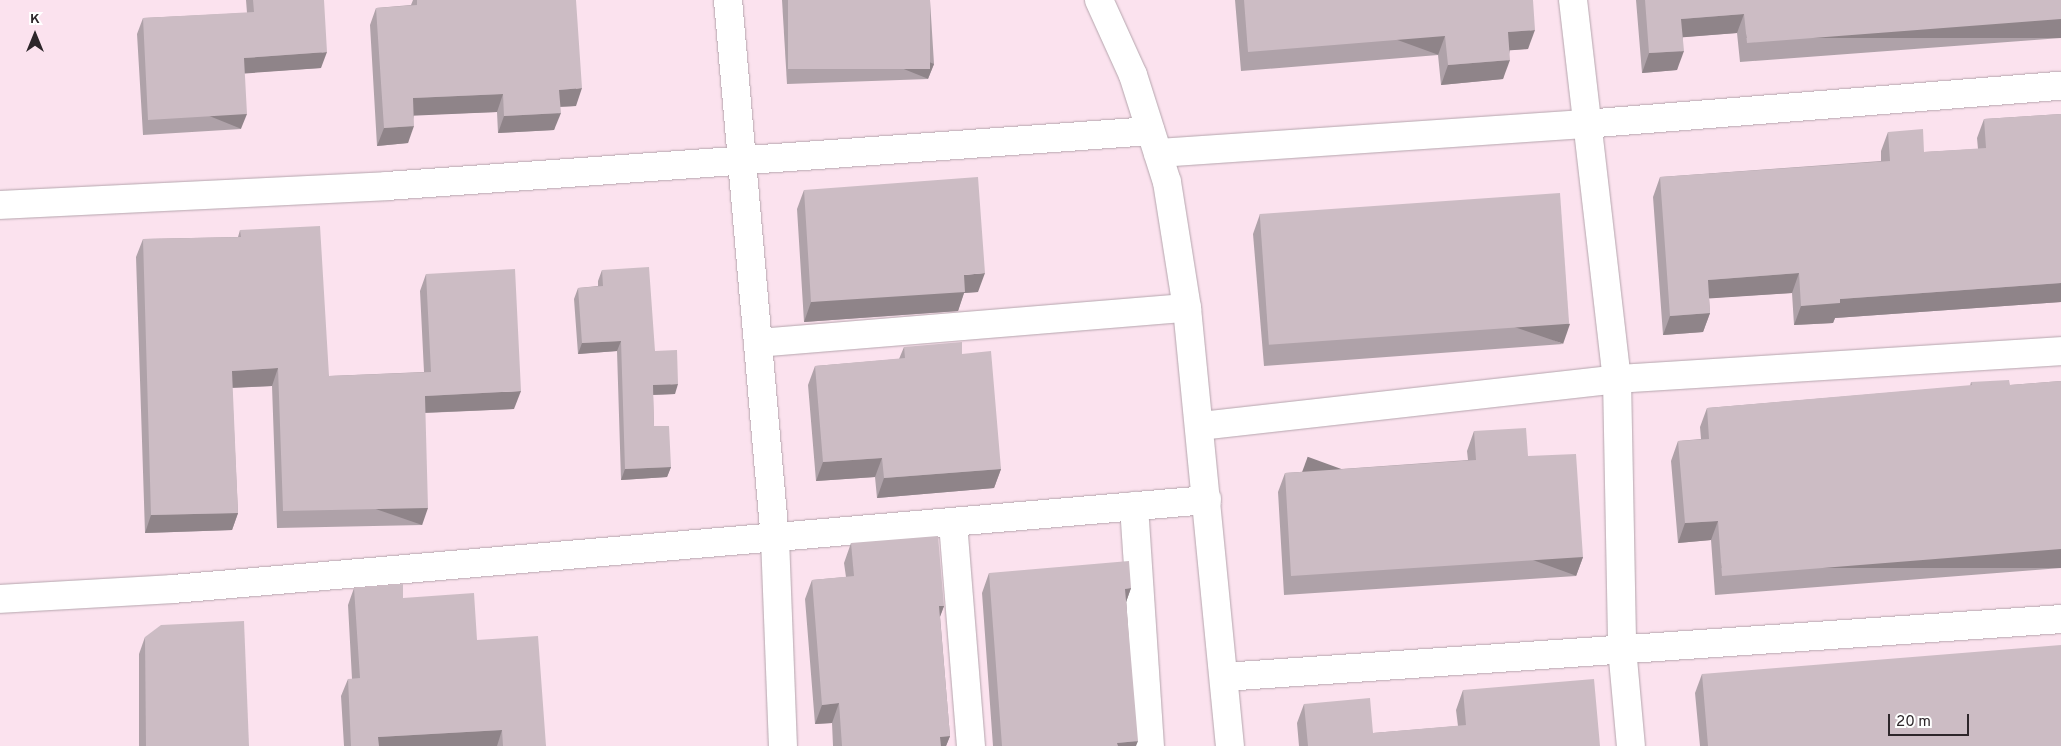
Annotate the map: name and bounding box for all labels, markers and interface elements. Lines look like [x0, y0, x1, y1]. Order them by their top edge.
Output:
north arrow [10, 10, 60, 60]
text: K [30, 11, 40, 28]
scale bar [1891, 704, 1972, 736]
text: 20 m [1896, 713, 1931, 732]

